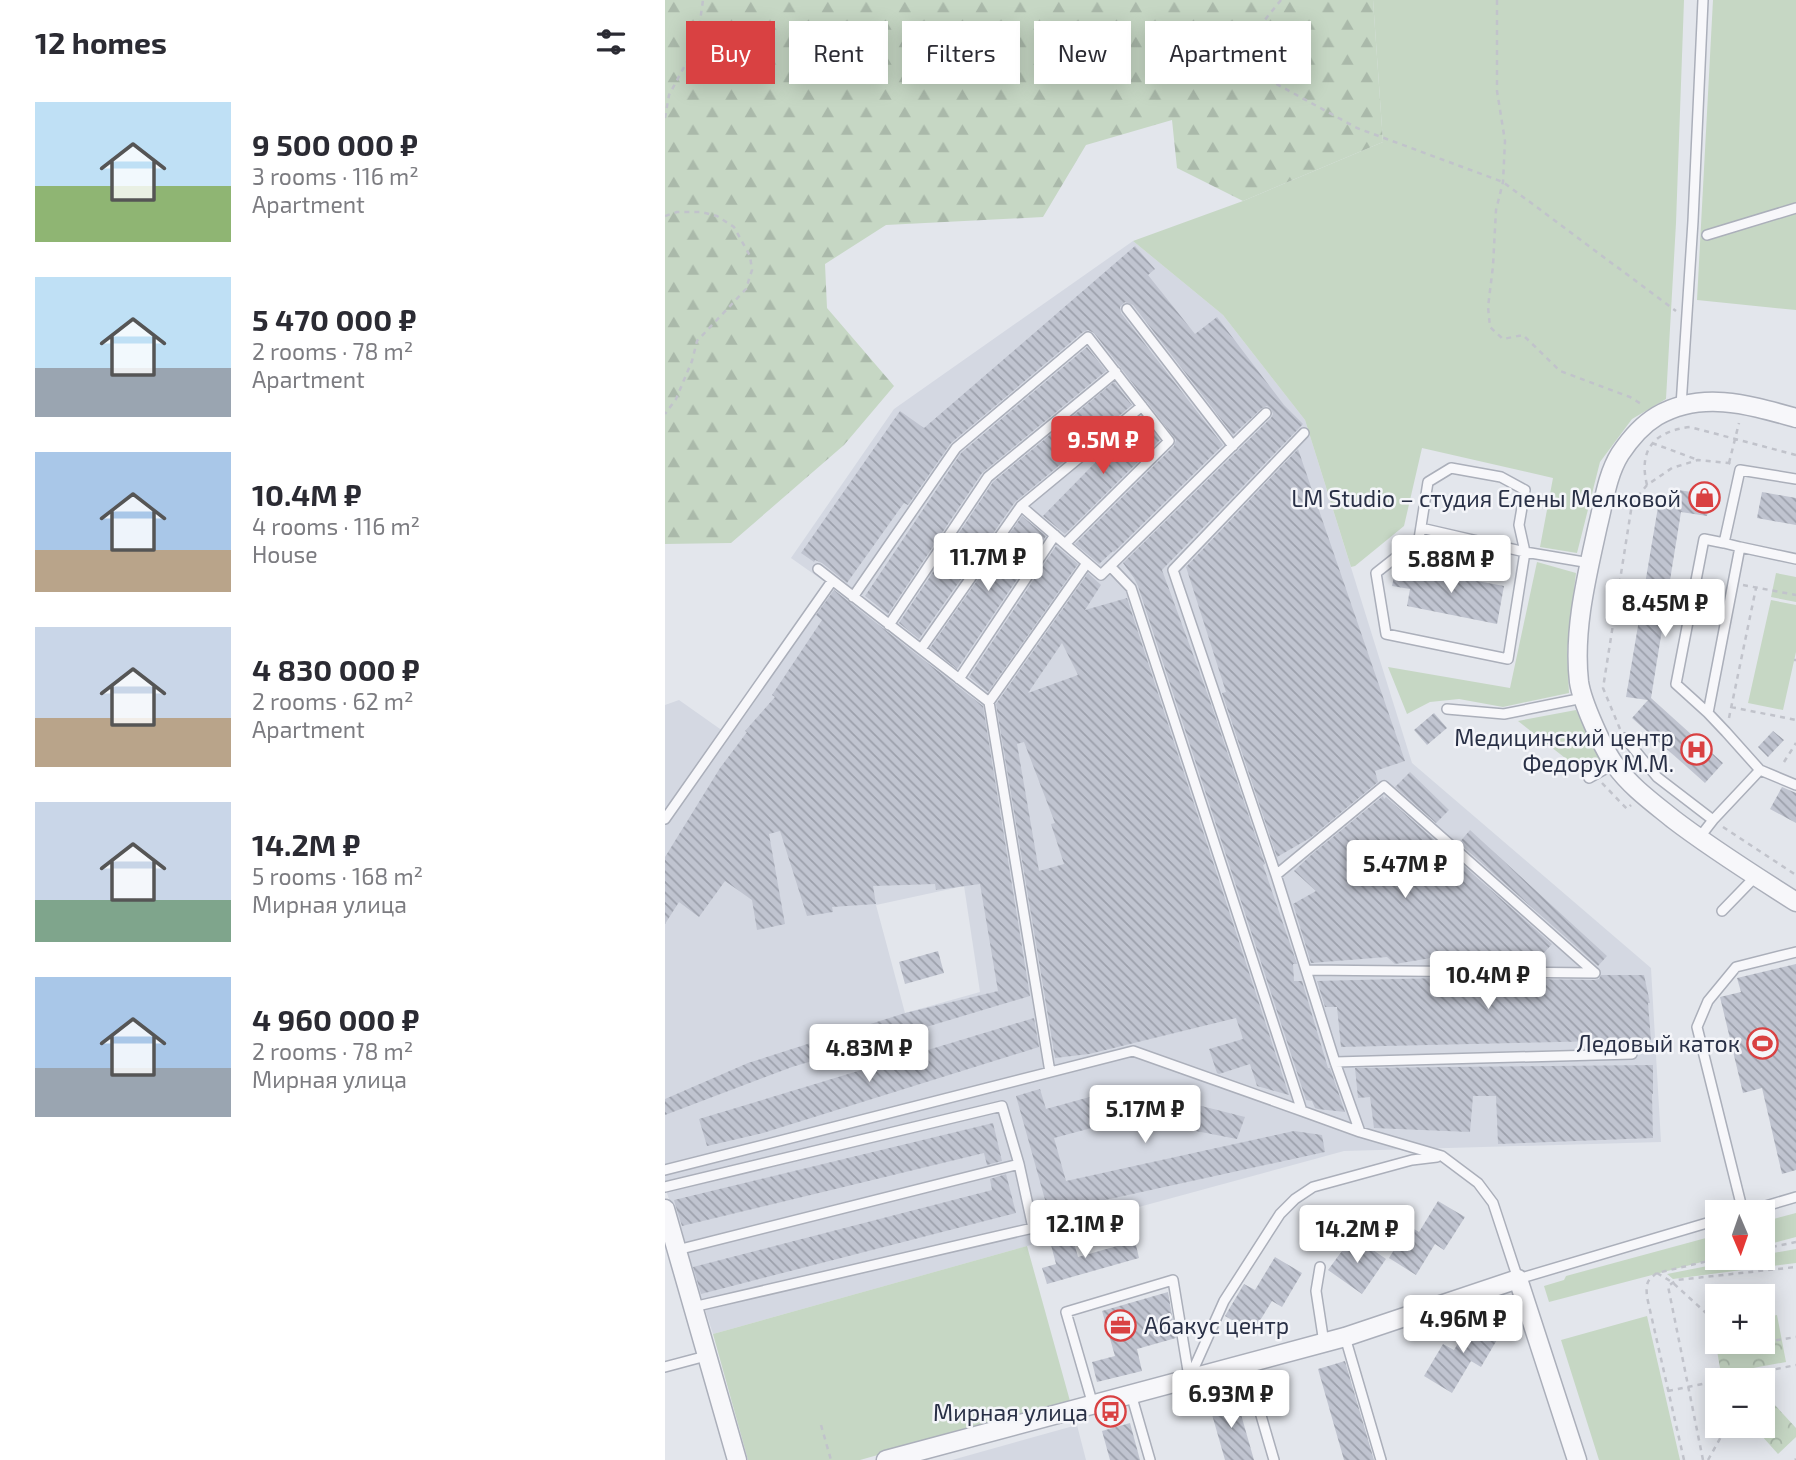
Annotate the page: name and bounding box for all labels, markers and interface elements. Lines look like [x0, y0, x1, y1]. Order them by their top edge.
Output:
chip: Buy [686, 21, 775, 84]
chip: Rent [789, 21, 888, 84]
chip: Filters [902, 21, 1020, 84]
chip: New [1034, 21, 1131, 84]
chip: Apartment [1145, 21, 1311, 84]
icon: filters [592, 23, 630, 61]
text: 12 homes [35, 24, 167, 60]
text: 9 500 000 ₽ [252, 126, 418, 162]
icon: home [91, 130, 175, 214]
text: 3 rooms · 116 m² [252, 162, 419, 190]
text: Apartment [252, 190, 365, 218]
text: 5 470 000 ₽ [252, 301, 416, 337]
icon: home [91, 305, 175, 389]
text: 2 rooms · 78 m² [252, 337, 413, 365]
text: Apartment [252, 365, 365, 393]
pin: 9.5M ₽ [1046, 416, 1160, 476]
text: 9.5M ₽ [1067, 425, 1139, 453]
text: 10.4M ₽ [252, 476, 362, 512]
icon: home [91, 480, 175, 564]
shop icon: LM Studio – студия Елены Мелковой [1687, 481, 1721, 515]
place label: LM Studio – студия Елены Мелковой [1291, 484, 1681, 513]
text: 4 rooms · 116 m² [252, 512, 420, 540]
pin: 11.7M ₽ [923, 534, 1053, 593]
pin: 5.88M ₽ [1386, 536, 1516, 595]
text: House [252, 540, 318, 568]
text: 11.7M ₽ [950, 542, 1026, 570]
text: 5.88M ₽ [1408, 544, 1494, 572]
pin: 8.45M ₽ [1600, 580, 1730, 639]
text: 8.45M ₽ [1622, 588, 1708, 616]
text: 4 830 000 ₽ [252, 651, 420, 687]
icon: home [91, 655, 175, 739]
text: 2 rooms · 62 m² [252, 687, 414, 715]
text: Apartment [252, 715, 365, 743]
place label: Медицинский центр Федорук М.М. [1454, 723, 1674, 778]
hospital icon: Медицинский центр Федорук М.М. [1680, 733, 1714, 767]
text: 14.2M ₽ [252, 826, 360, 862]
icon: home [91, 830, 175, 914]
pin: 5.47M ₽ [1340, 841, 1470, 900]
text: 5.47M ₽ [1363, 849, 1447, 877]
text: 5 rooms · 168 m² [252, 862, 423, 890]
text: Мирная улица [252, 890, 407, 918]
pin: 10.4M ₽ [1423, 951, 1553, 1011]
text: 10.4M ₽ [1446, 960, 1530, 988]
text: 4 960 000 ₽ [252, 1001, 419, 1037]
icon: home [91, 1005, 175, 1089]
pin: 4.83M ₽ [804, 1024, 934, 1084]
sports icon: Ледовый каток [1746, 1026, 1780, 1060]
place label: Ледовый каток [1577, 1029, 1740, 1057]
text: 4.83M ₽ [825, 1033, 913, 1061]
text: 2 rooms · 78 m² [252, 1037, 413, 1065]
text: Мирная улица [252, 1065, 407, 1093]
pin: 5.17M ₽ [1080, 1086, 1210, 1145]
text: 5.17M ₽ [1106, 1094, 1185, 1122]
pin: 12.1M ₽ [1020, 1200, 1150, 1260]
north arrow [1705, 1200, 1775, 1270]
map controls [1705, 1200, 1775, 1438]
pin: 14.2M ₽ [1292, 1206, 1422, 1265]
text: 12.1M ₽ [1046, 1209, 1124, 1237]
text: 14.2M ₽ [1315, 1214, 1399, 1242]
button: + [1705, 1284, 1775, 1354]
pin: 4.96M ₽ [1398, 1296, 1528, 1355]
text: 4.96M ₽ [1419, 1304, 1507, 1332]
office icon: Абакус центр [1104, 1308, 1138, 1342]
place label: Абакус центр [1144, 1311, 1289, 1340]
button: − [1705, 1368, 1775, 1438]
pin: 6.93M ₽ [1166, 1370, 1296, 1430]
text: 6.93M ₽ [1188, 1379, 1274, 1407]
bus stop icon: Мирная улица [1094, 1395, 1128, 1429]
place label: Мирная улица [933, 1398, 1088, 1427]

